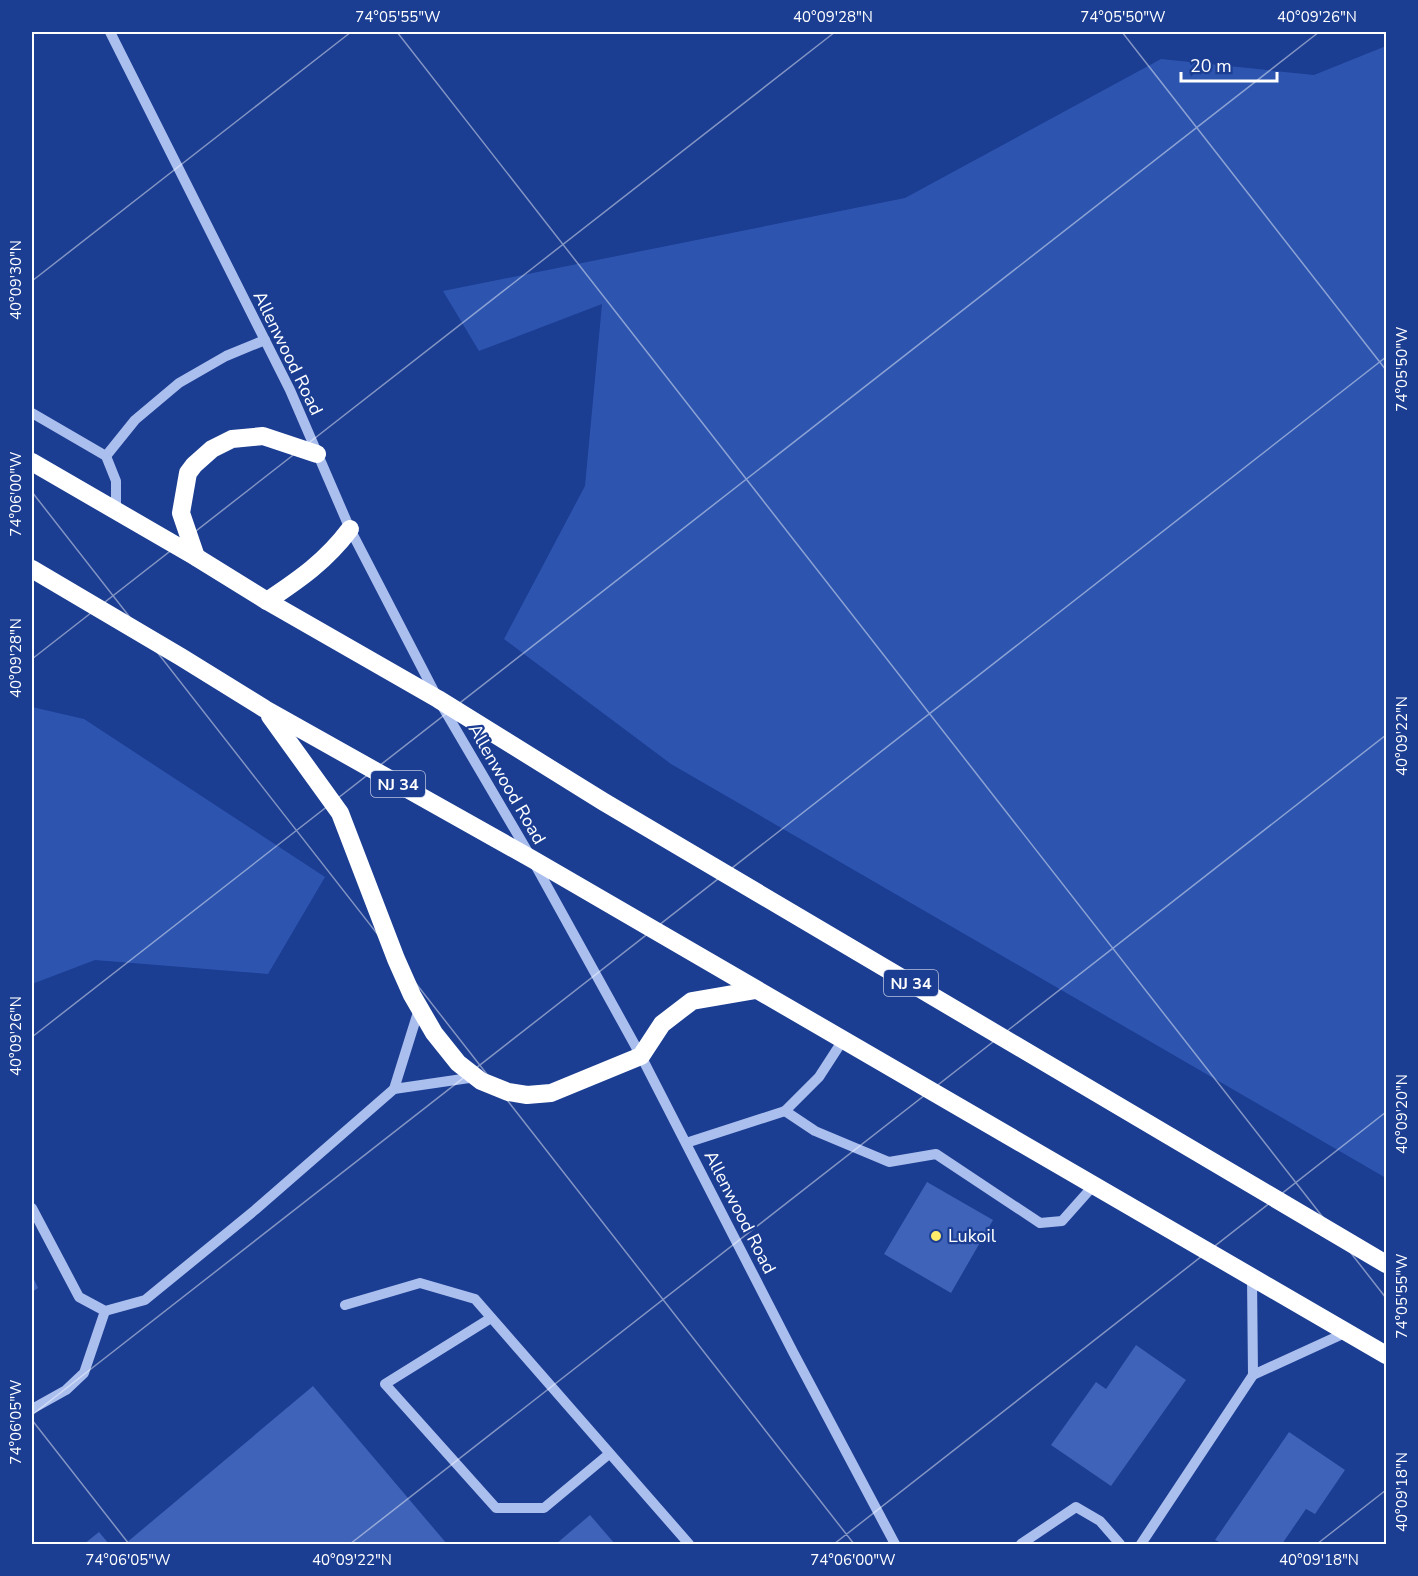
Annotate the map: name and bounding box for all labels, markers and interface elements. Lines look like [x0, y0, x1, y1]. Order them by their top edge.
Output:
text: 74°05'55"W [355, 7, 441, 27]
text: 40°09'28"N [793, 7, 873, 27]
text: 74°05'50"W [1080, 7, 1166, 27]
text: 40°09'26"N [1277, 7, 1357, 27]
scale bar [1181, 45, 1277, 83]
text: 20 m [1190, 54, 1232, 78]
text: 40°09'30"N [6, 240, 26, 320]
street label: Allenwood Road [248, 287, 328, 419]
text: 74°05'50"W [1392, 326, 1412, 412]
text: 74°06'00"W [6, 451, 26, 537]
text: 40°09'28"N [6, 618, 26, 698]
text: 40°09'22"N [1392, 696, 1412, 776]
street label: Allenwood Road [463, 719, 551, 849]
road number: NJ 34 [371, 771, 425, 797]
road number: NJ 34 [884, 970, 938, 996]
text: 40°09'26"N [6, 996, 26, 1076]
text: 40°09'20"N [1392, 1074, 1412, 1154]
street label: Allenwood Road [699, 1146, 781, 1278]
place label: Lukoil [948, 1224, 997, 1248]
marker: Lukoil [929, 1229, 943, 1243]
text: 74°05'55"W [1392, 1253, 1412, 1339]
text: 74°06'05"W [6, 1379, 26, 1465]
text: 40°09'18"N [1392, 1452, 1412, 1532]
text: 74°06'05"W [85, 1550, 171, 1570]
text: 40°09'22"N [312, 1550, 392, 1570]
text: 74°06'00"W [810, 1550, 896, 1570]
text: 40°09'18"N [1279, 1550, 1359, 1570]

